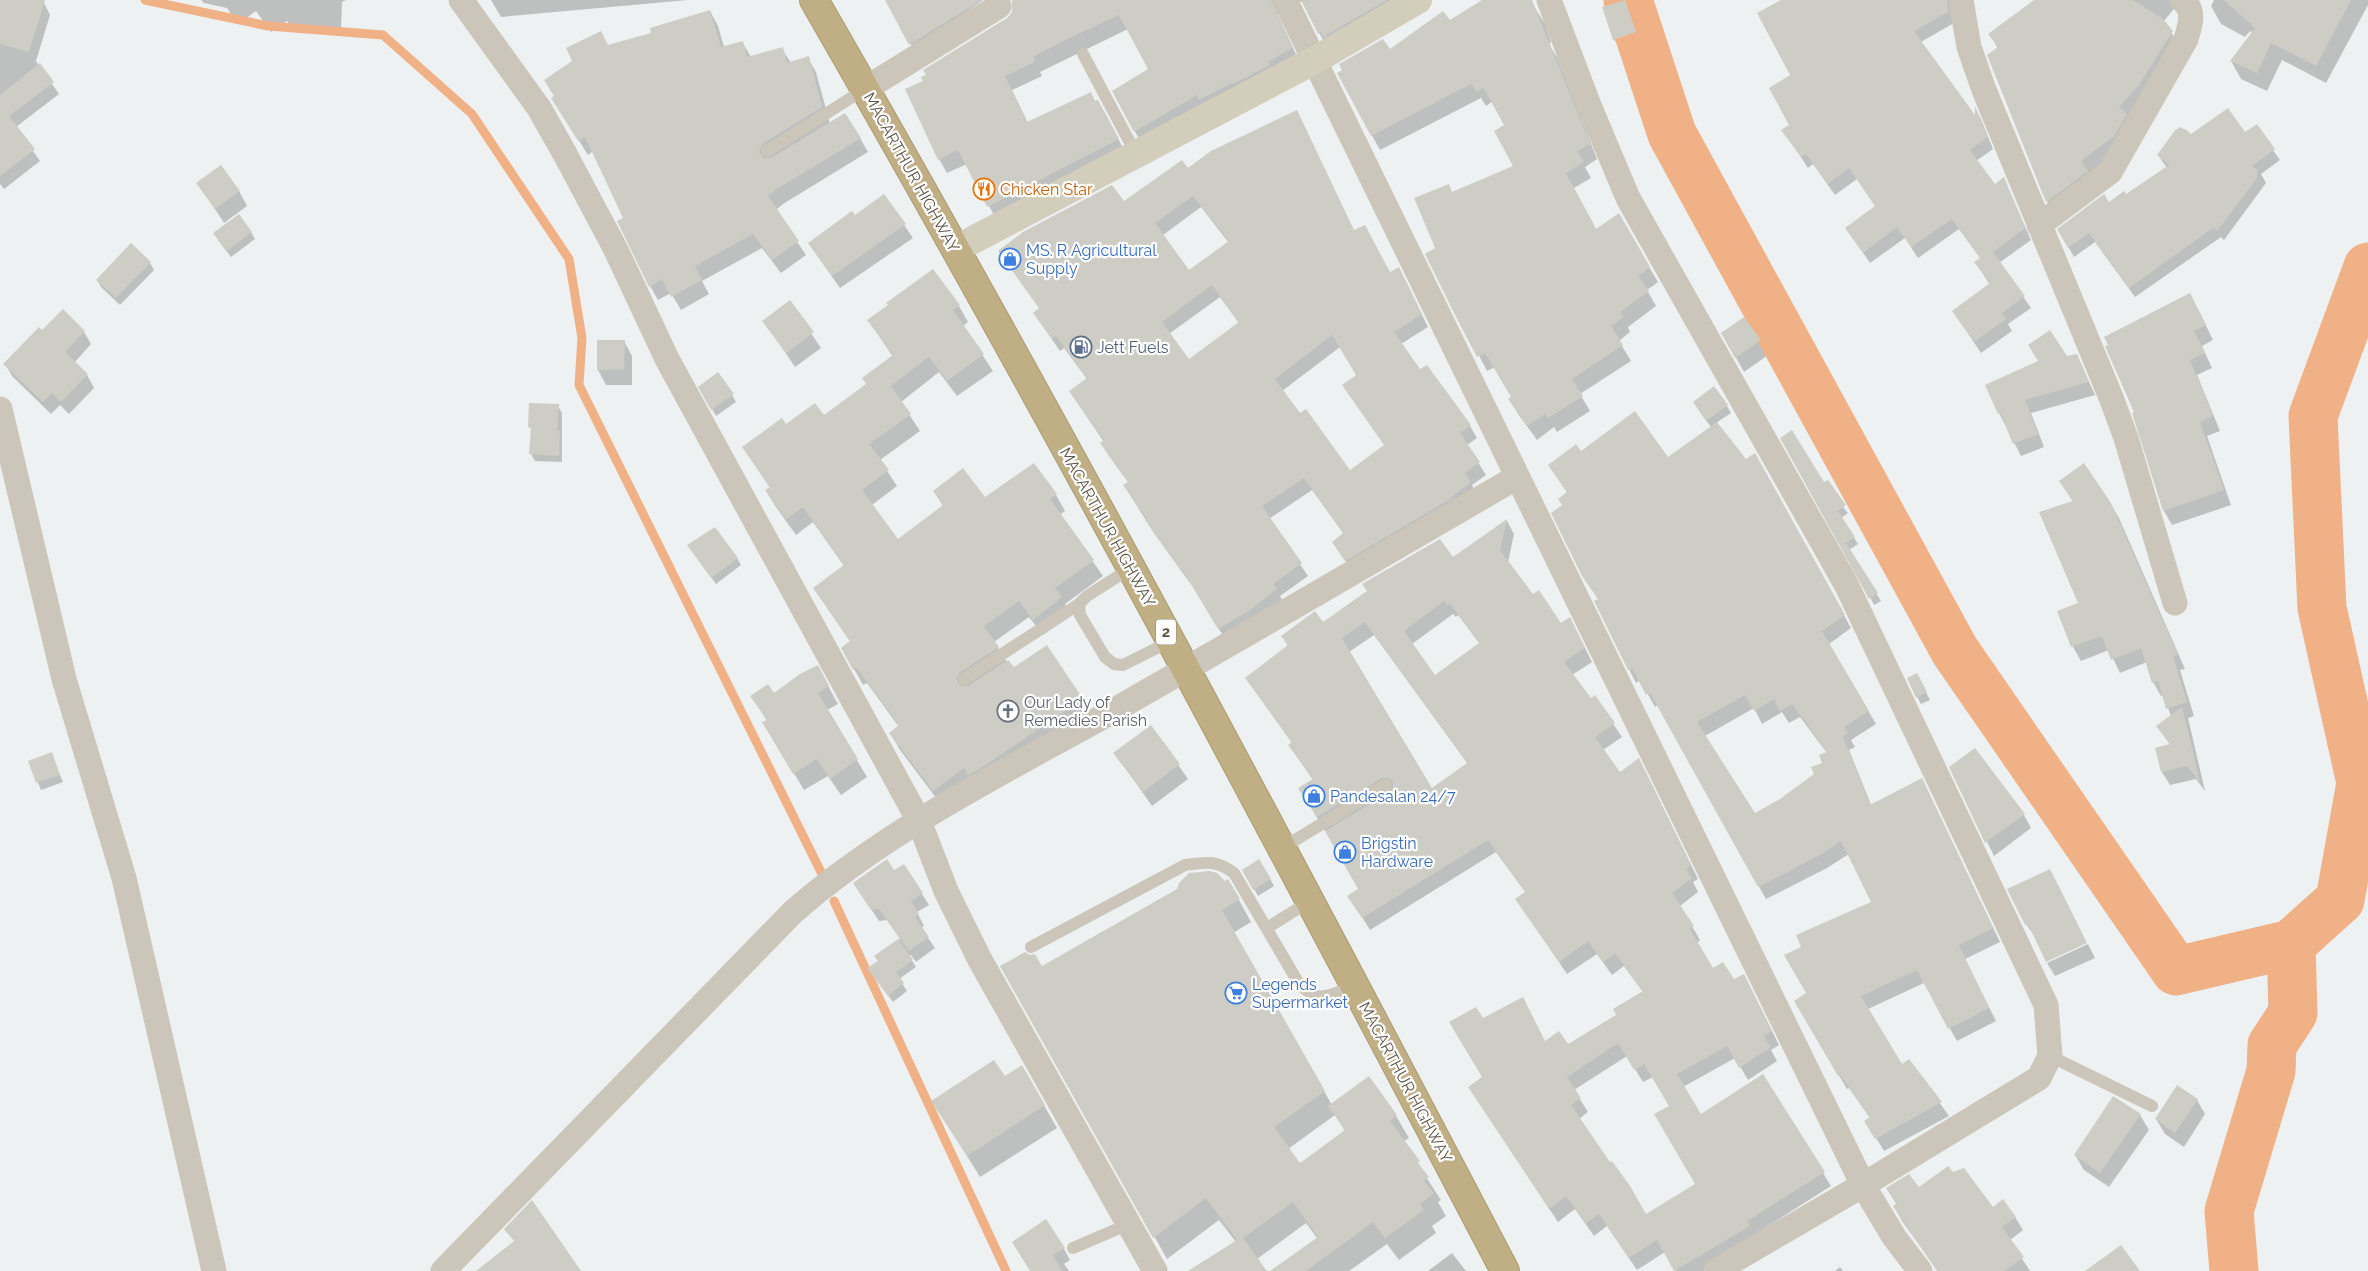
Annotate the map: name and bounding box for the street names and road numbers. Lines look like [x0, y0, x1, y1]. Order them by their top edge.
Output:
street label: MACARTHUR HIGHWAY [860, 89, 964, 256]
street label: MACARTHUR HIGHWAY [1056, 444, 1160, 611]
road number: 2 [1156, 620, 1176, 644]
street label: MACARTHUR HIGHWAY [1355, 999, 1456, 1166]

